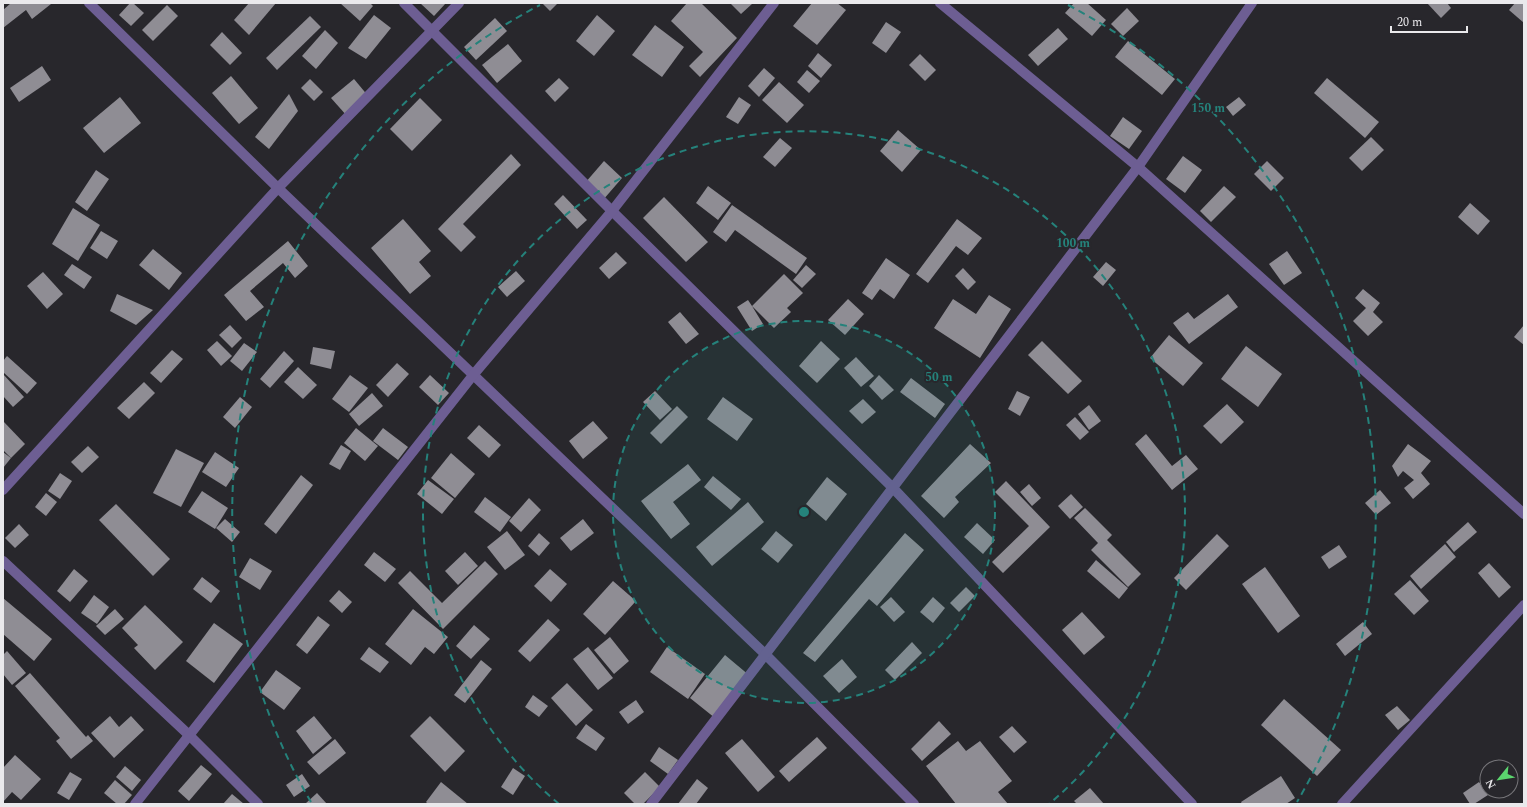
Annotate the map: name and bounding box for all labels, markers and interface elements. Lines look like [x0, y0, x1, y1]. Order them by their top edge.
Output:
scale bar [1391, 8, 1467, 34]
text: 20 m [1397, 13, 1422, 32]
text: 150 m [1191, 99, 1225, 118]
text: 100 m [1056, 234, 1090, 253]
text: 50 m [925, 368, 953, 387]
centre of rings [797, 505, 811, 519]
north arrow [1479, 759, 1519, 799]
text: N [1481, 776, 1500, 792]

